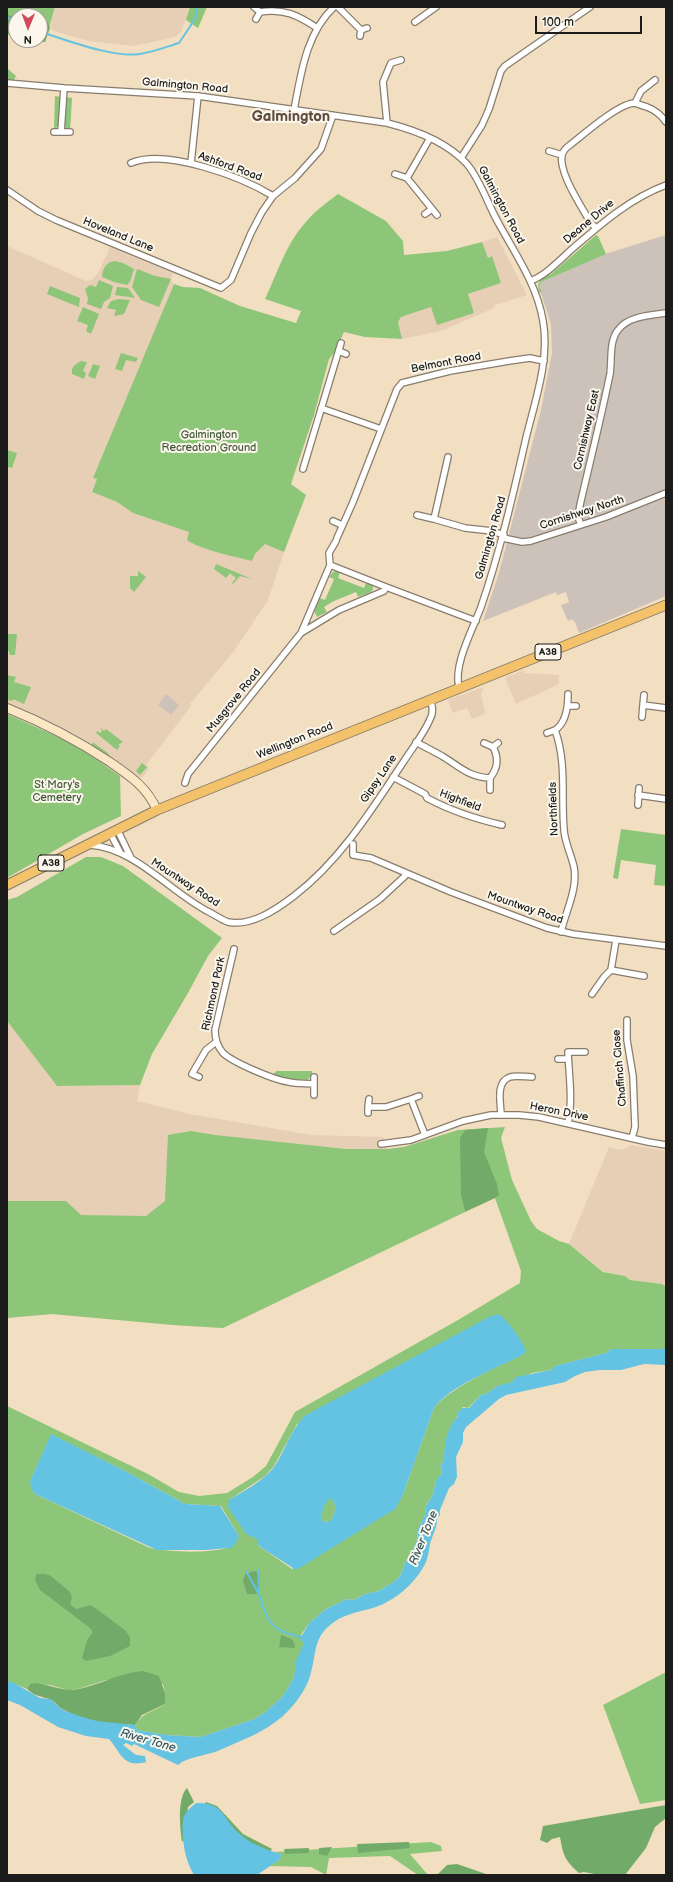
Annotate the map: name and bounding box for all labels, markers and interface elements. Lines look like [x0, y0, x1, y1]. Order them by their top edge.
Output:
north arrow [8, 8, 48, 48]
scale bar [537, 8, 644, 34]
text: 100 m [542, 15, 574, 30]
text: N [24, 33, 32, 46]
street label: Galmington Road [141, 76, 229, 96]
district label: Galmington [252, 108, 330, 126]
street label: Ashford Road [196, 149, 264, 185]
street label: Galmington Road [475, 164, 527, 246]
street label: Deane Drive [561, 197, 617, 247]
street label: Hoveland Lane [81, 215, 155, 255]
street label: Belmont Road [410, 350, 482, 376]
street label: Cornishway East [571, 389, 603, 471]
park label: Galmington Recreation Ground [162, 428, 256, 454]
street label: Cornishway North [538, 493, 626, 533]
street label: Galmington Road [473, 495, 509, 581]
road number: A38 [535, 644, 561, 660]
street label: Musgrove Road [204, 666, 264, 736]
street label: Wellington Road [255, 720, 335, 762]
street label: Gipsy Lane [358, 752, 400, 806]
park label: St Mary's Cemetery [32, 778, 82, 804]
street label: Northfields [546, 782, 562, 836]
street label: Highfield [437, 787, 483, 815]
road number: A38 [38, 855, 64, 871]
street label: Mountway Road [148, 856, 222, 910]
street label: Mountway Road [485, 889, 565, 927]
street label: Richmond Park [200, 956, 228, 1032]
street label: Chaffinch Close [610, 1029, 630, 1107]
street label: Heron Drive [528, 1100, 590, 1124]
water label: River Tone [407, 1509, 441, 1567]
water label: River Tone [118, 1726, 178, 1756]

